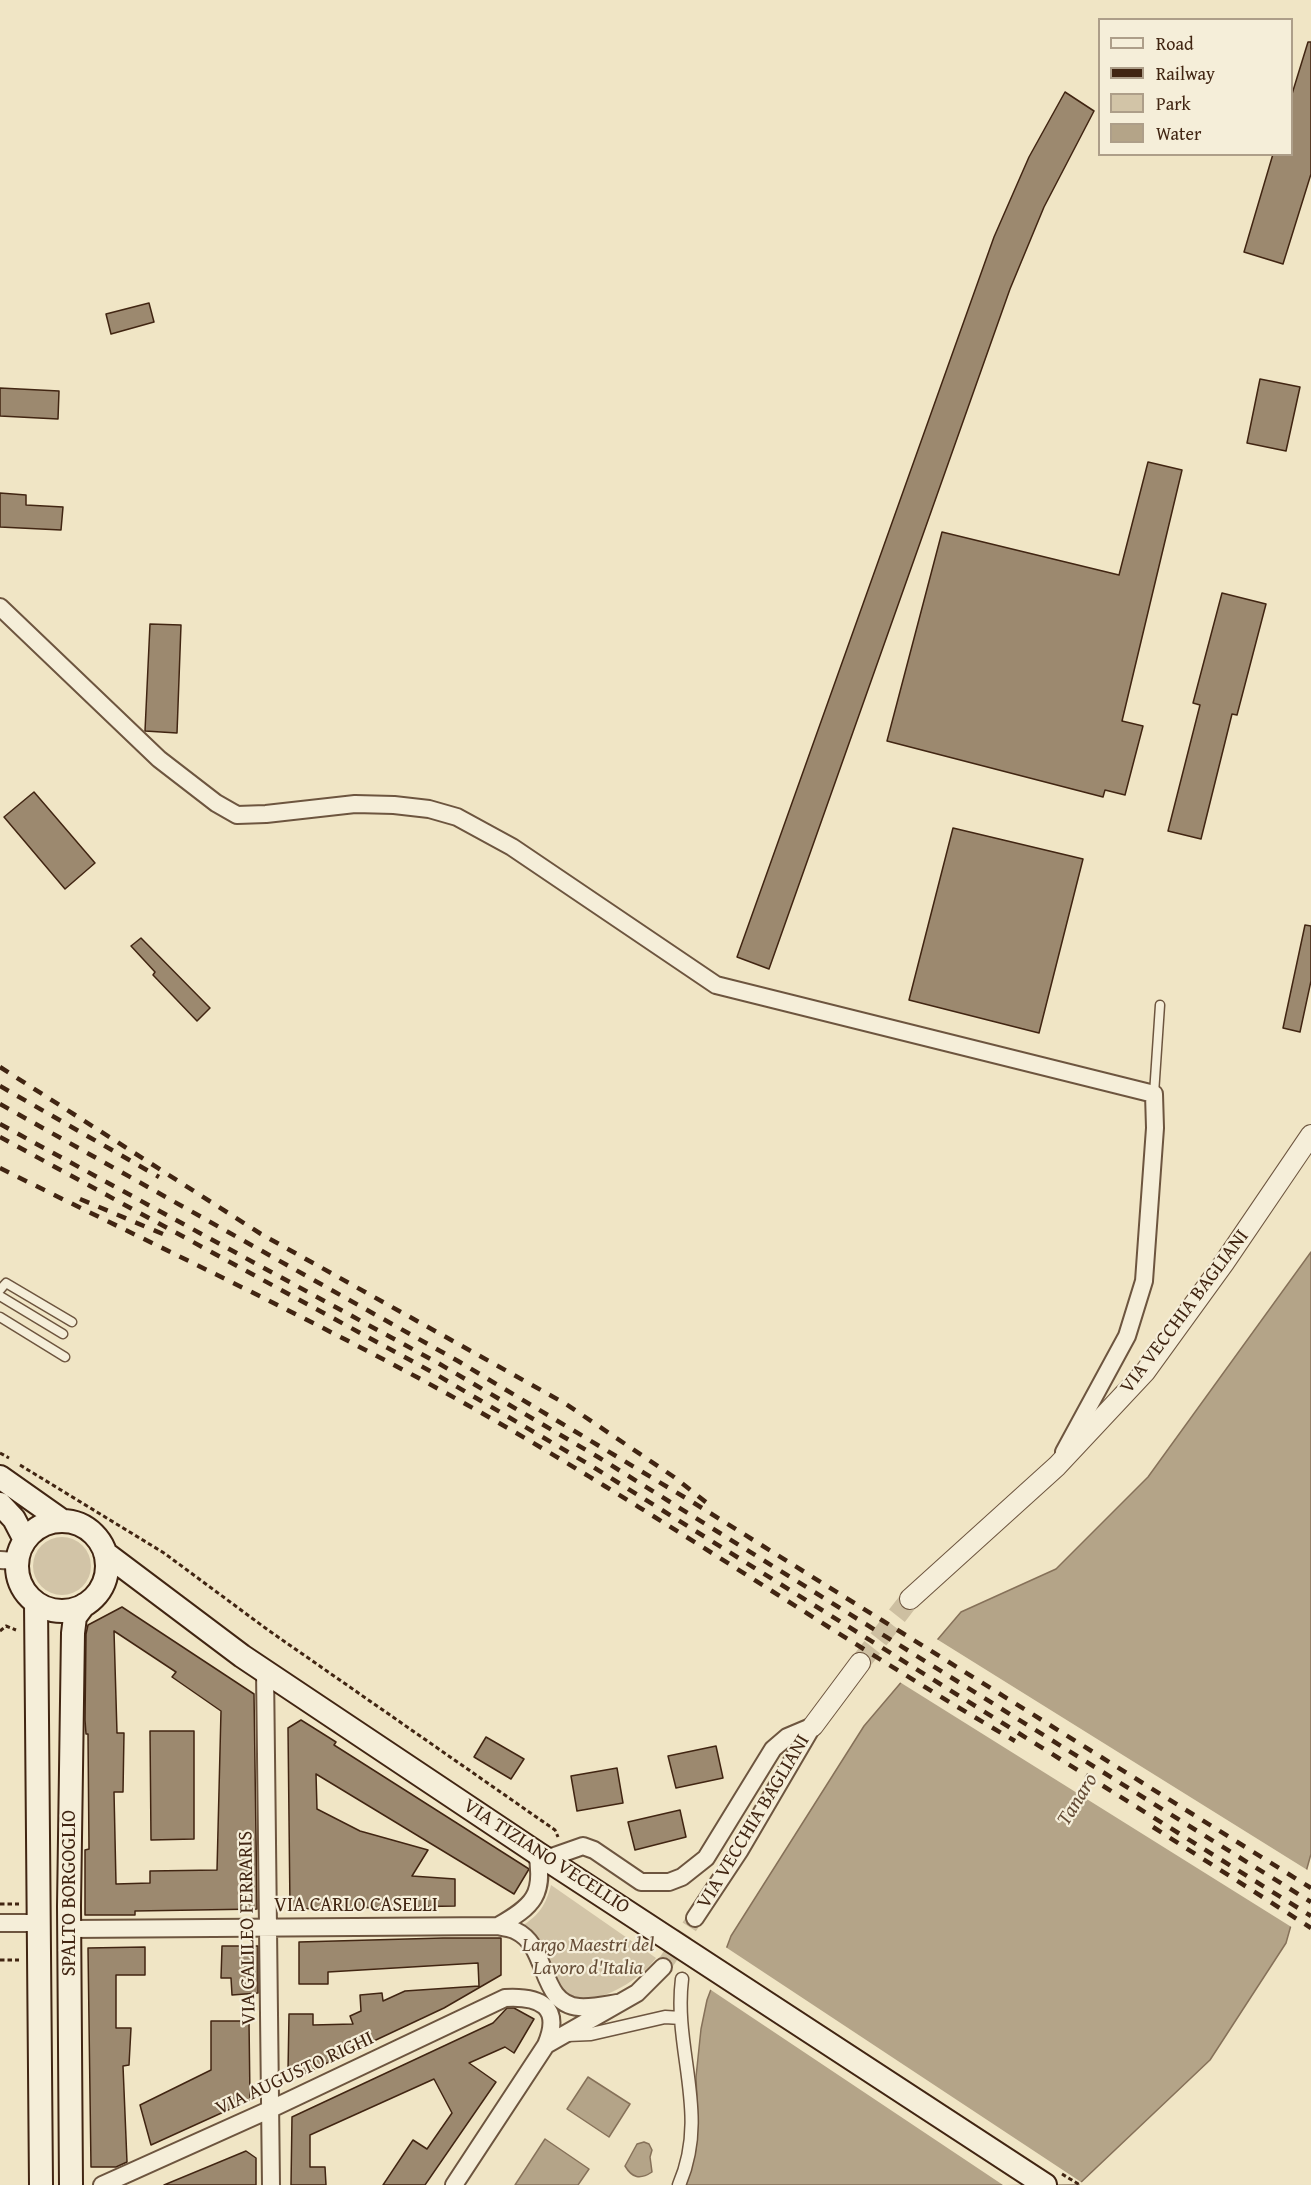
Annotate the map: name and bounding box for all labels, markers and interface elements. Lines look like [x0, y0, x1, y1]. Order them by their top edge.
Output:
legend [1098, 18, 1293, 156]
text: Road [1156, 30, 1194, 57]
text: Railway [1156, 60, 1215, 87]
text: Park [1156, 90, 1191, 117]
text: Water [1156, 120, 1201, 147]
street label: VIA VECCHIA BAGLIANI [1116, 1225, 1254, 1399]
street label: VIA VECCHIA BAGLIANI [692, 1731, 816, 1913]
water label: Tanaro [1052, 1769, 1104, 1831]
street label: VIA TIZIANO VECELLIO [458, 1794, 634, 1920]
street label: SPALTO BORGOGLIO [58, 1810, 82, 1976]
street label: VIA GALILEO FERRARIS [234, 1831, 262, 2025]
street label: VIA CARLO CASELLI [274, 1894, 438, 1918]
park label: Largo Maestri del Lavoro d'Italia [522, 1934, 654, 1981]
street label: VIA AUGUSTO RIGHI [212, 2027, 378, 2121]

